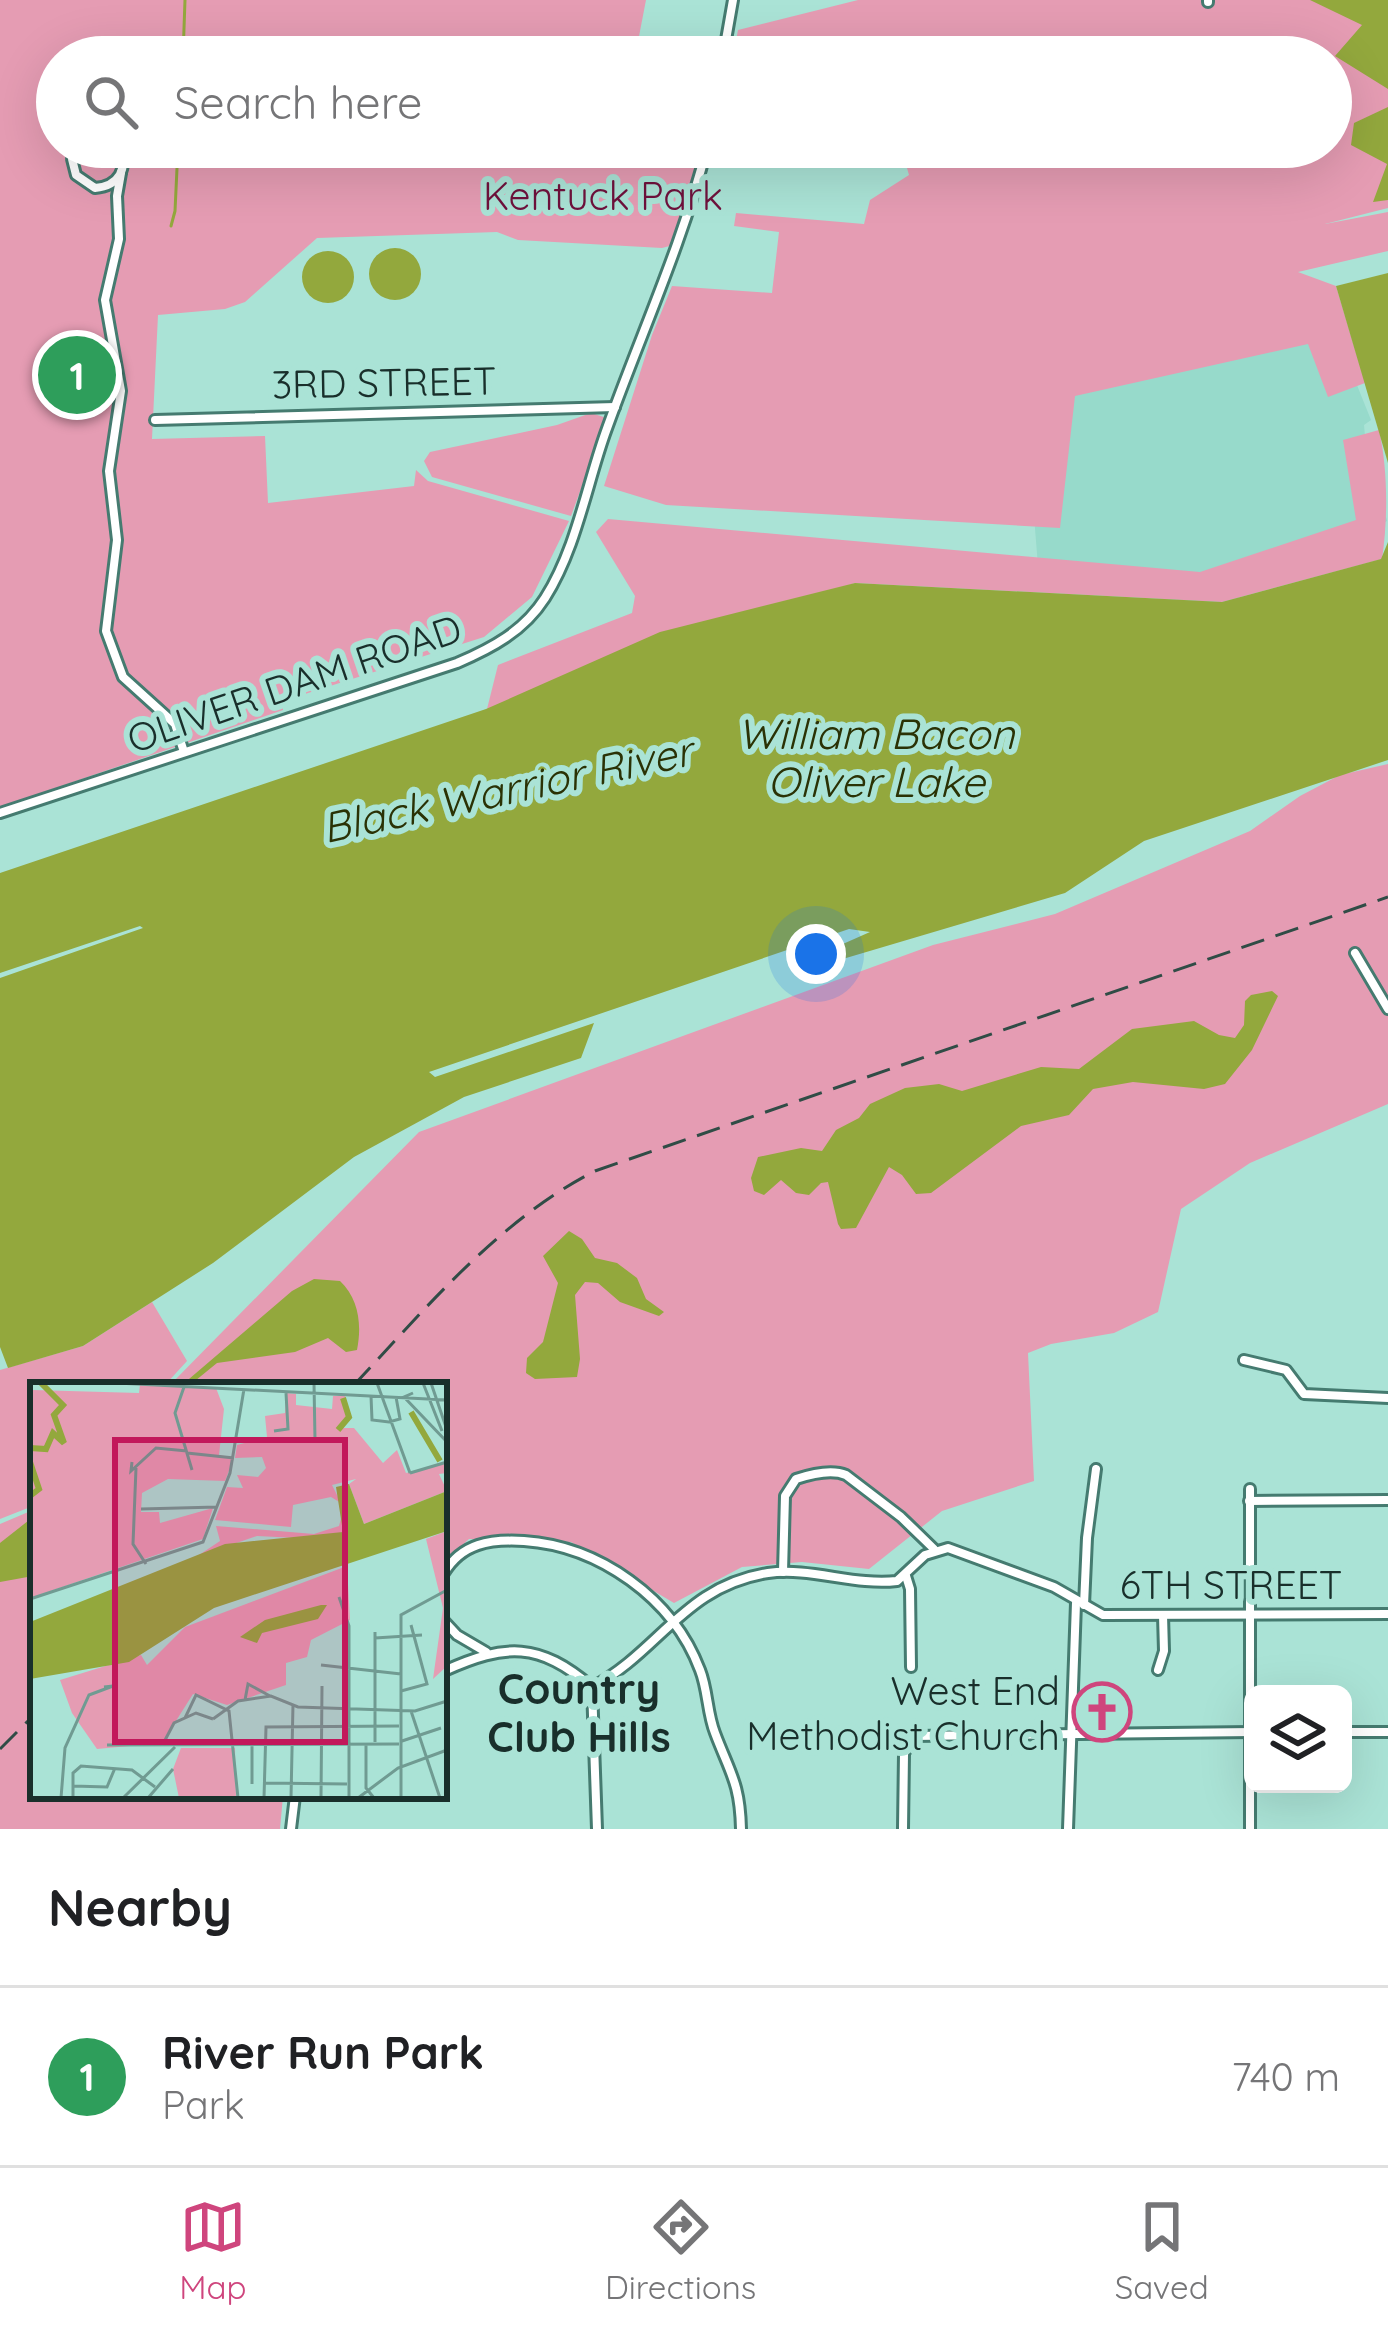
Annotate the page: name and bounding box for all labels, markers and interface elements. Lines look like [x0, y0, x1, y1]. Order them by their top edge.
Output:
search box [36, 36, 1352, 168]
icon: search [78, 69, 144, 135]
text: Search here [174, 74, 422, 130]
park label: Kentuck Park [483, 171, 723, 220]
pin: 1 [38, 330, 116, 420]
street label: 3RD STREET [271, 356, 497, 408]
street label: OLIVER DAM ROAD [121, 603, 467, 763]
water label: William Bacon Oliver Lake [737, 707, 1015, 808]
water label: Black Warrior River [317, 723, 702, 854]
your location [786, 924, 846, 984]
inset map [30, 1382, 447, 1799]
street label: 6TH STREET [1120, 1560, 1342, 1609]
district label: Country Club Hills [487, 1662, 671, 1763]
place label: West End Methodist Church [746, 1666, 1060, 1760]
church icon: West End Methodist Church [1071, 1681, 1133, 1743]
map controls [1244, 1685, 1352, 1793]
button: layers [1244, 1685, 1352, 1793]
text: Nearby [48, 1875, 232, 1939]
text: River Run Park [162, 2024, 484, 2080]
text: 1 [79, 2052, 95, 2101]
text: 740 m [1232, 2052, 1340, 2101]
text: Park [162, 2080, 245, 2129]
tab: Map [179, 2194, 247, 2307]
tab: Directions [605, 2194, 756, 2307]
tab: Saved [1115, 2194, 1209, 2307]

